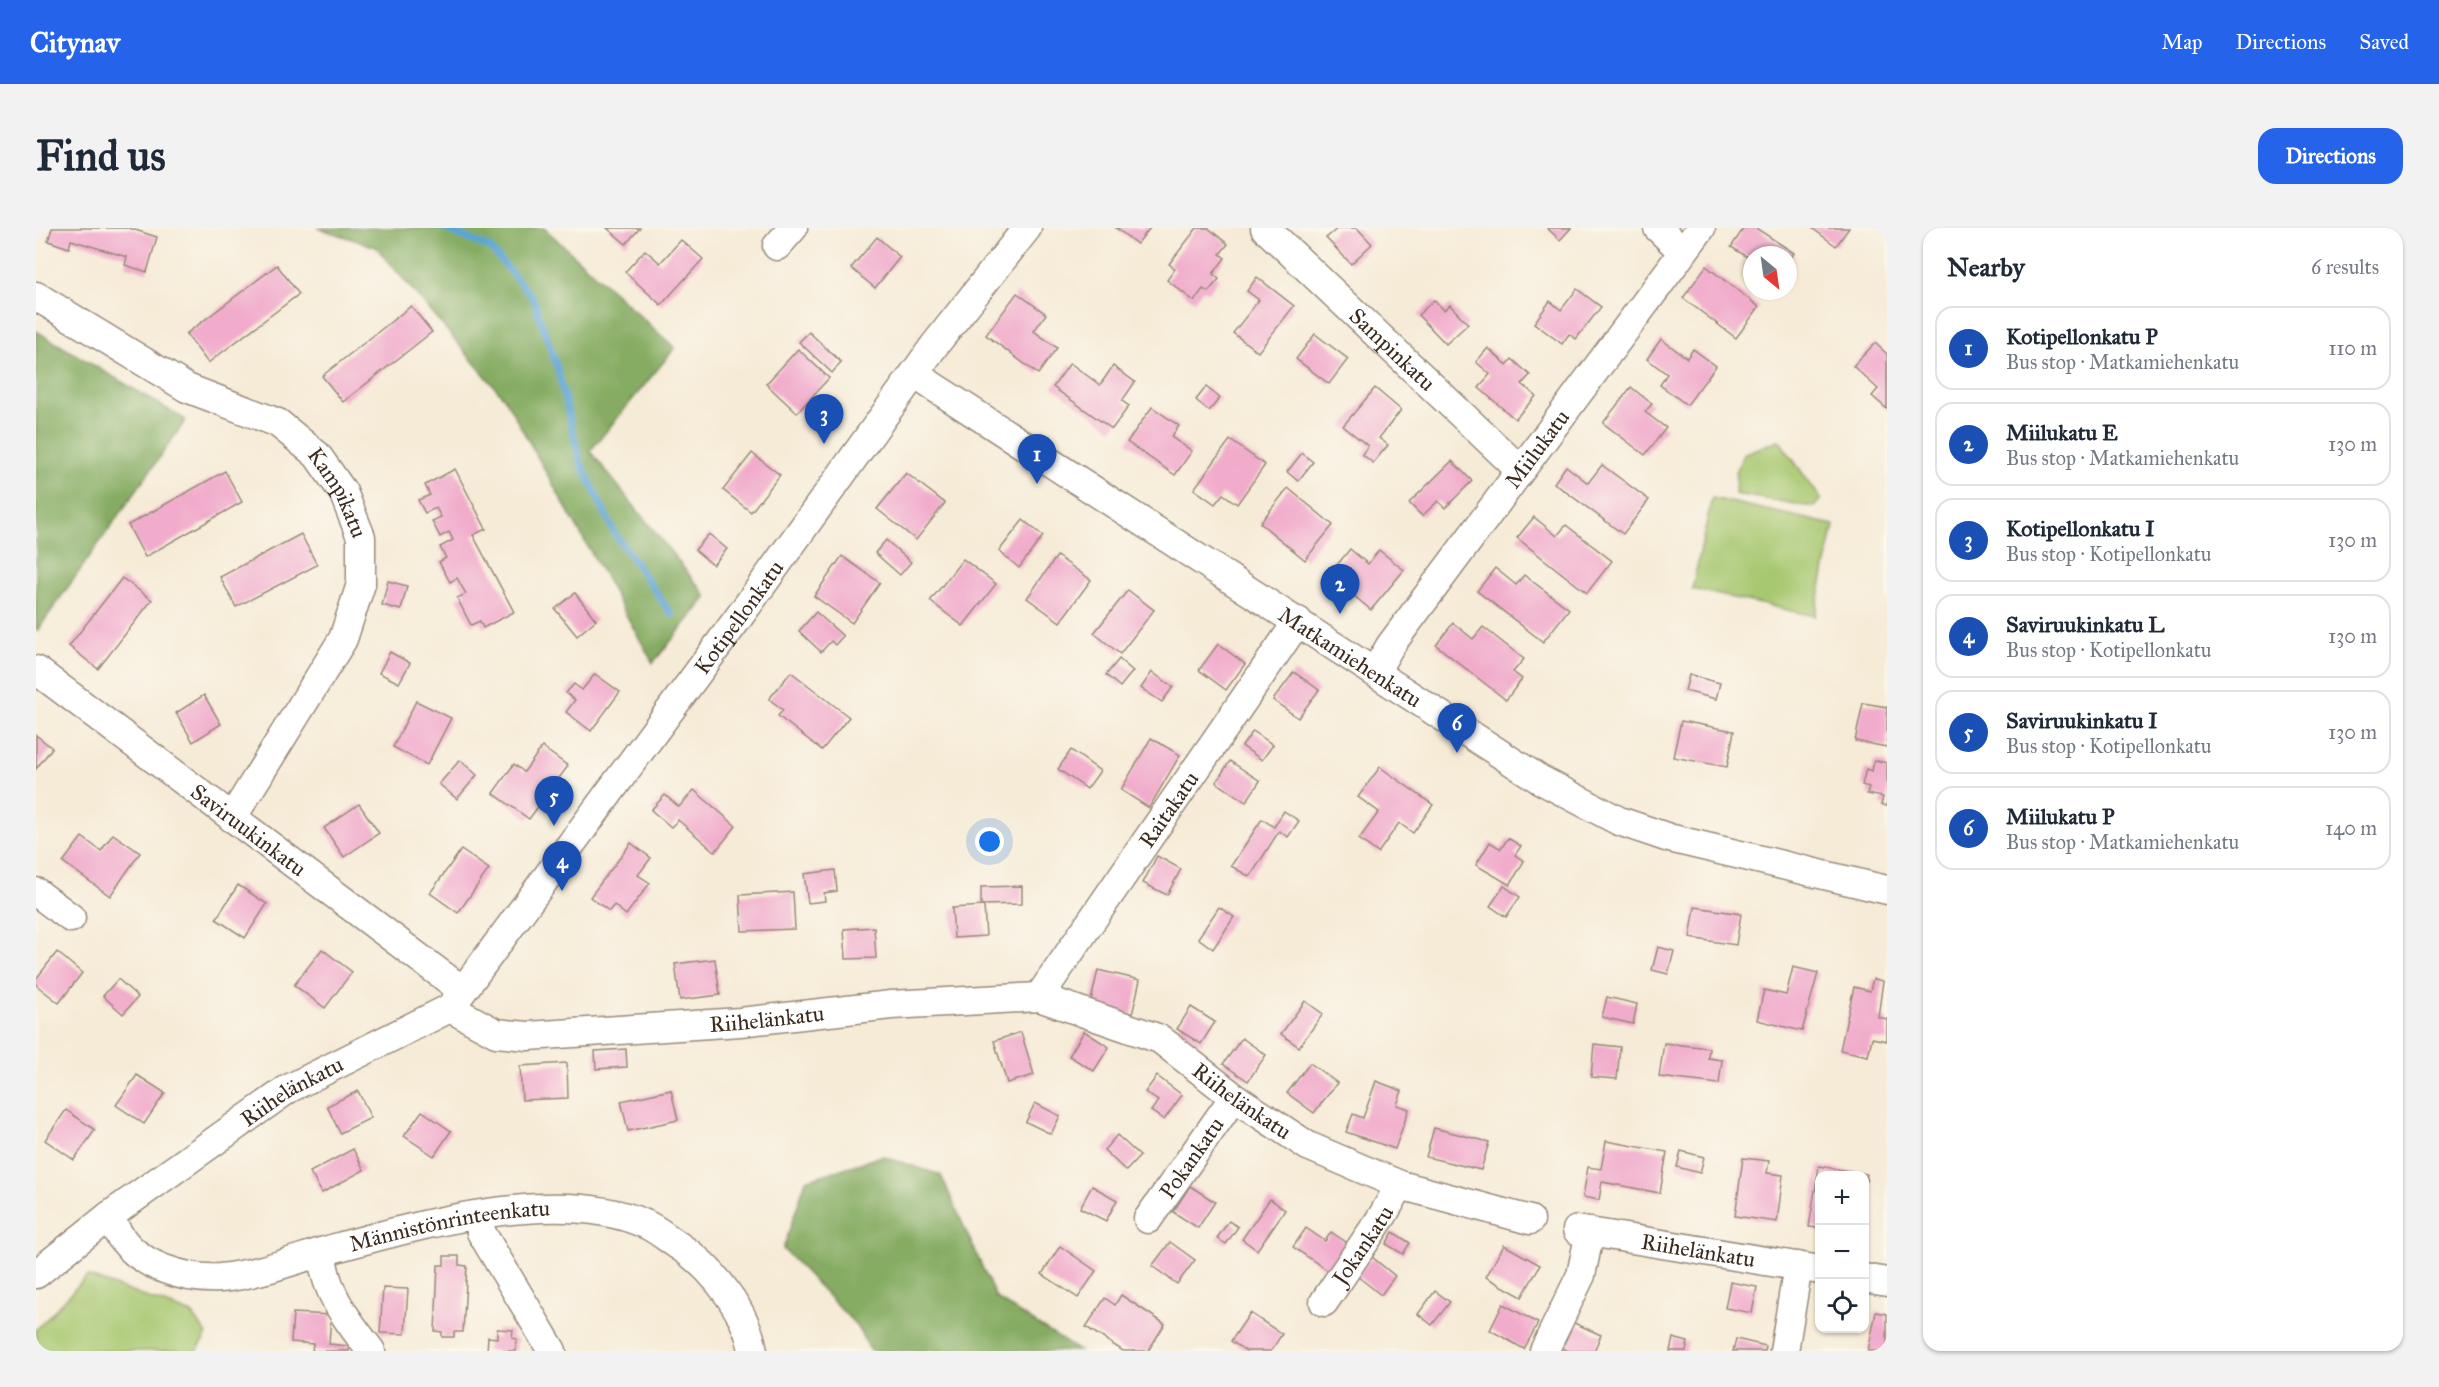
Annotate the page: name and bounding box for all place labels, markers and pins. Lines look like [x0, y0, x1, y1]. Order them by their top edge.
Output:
pin: 3 [804, 394, 844, 444]
pin: 1 [1018, 434, 1056, 484]
pin: 2 [1320, 564, 1360, 614]
pin: 6 [1438, 704, 1476, 753]
pin: 5 [534, 776, 574, 826]
pin: 4 [542, 842, 582, 891]

